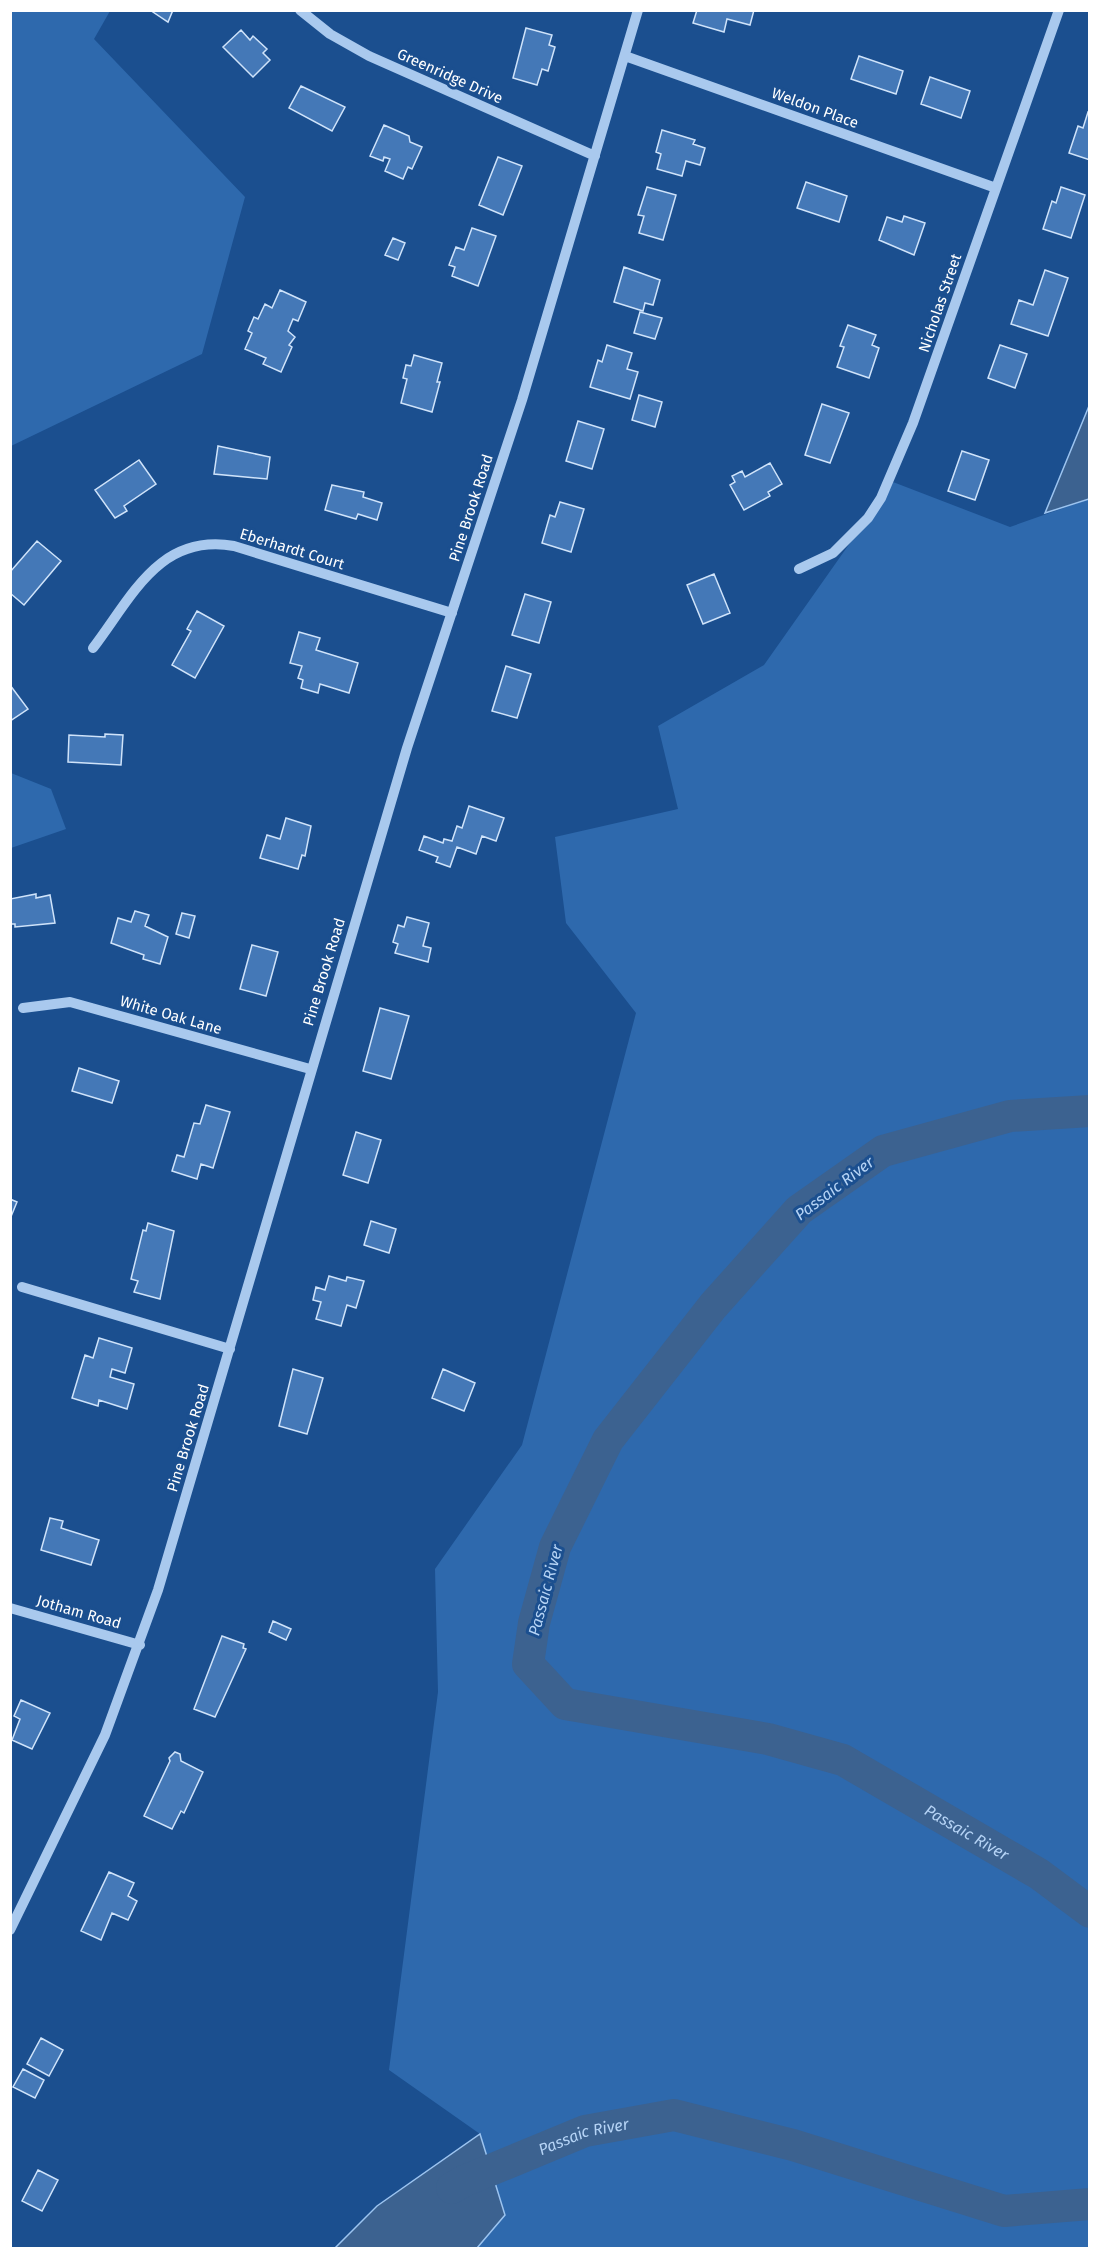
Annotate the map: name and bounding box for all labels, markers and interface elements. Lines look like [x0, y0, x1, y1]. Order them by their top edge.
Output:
street label: Greenridge Drive [394, 45, 506, 107]
street label: Weldon Place [769, 84, 861, 132]
street label: Nicholas Street [915, 251, 965, 355]
street label: Pine Brook Road [445, 452, 497, 564]
street label: Eberhardt Court [238, 525, 347, 574]
street label: Pine Brook Road [299, 916, 349, 1028]
street label: White Oak Lane [118, 992, 224, 1038]
water label: Passaic River [791, 1152, 878, 1224]
street label: Pine Brook Road [163, 1382, 213, 1494]
water label: Passaic River [524, 1541, 567, 1638]
street label: Jotham Road [35, 1591, 123, 1633]
water label: Passaic River [921, 1801, 1013, 1865]
water label: Passaic River [536, 2114, 631, 2159]

